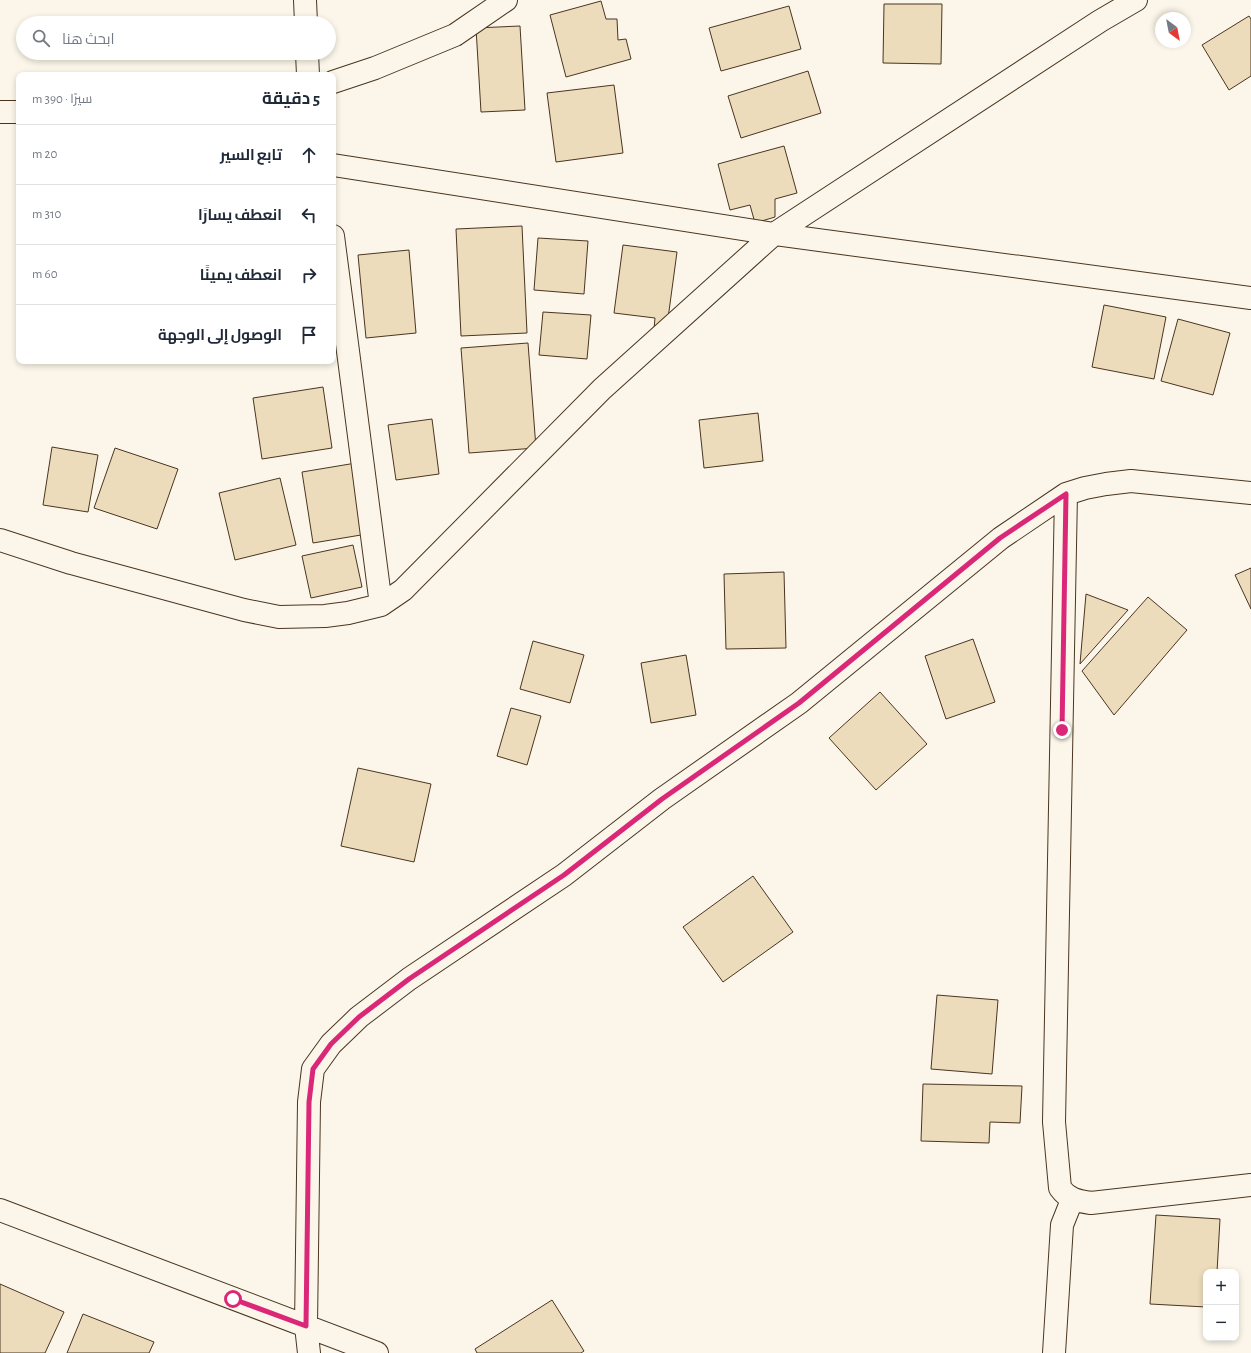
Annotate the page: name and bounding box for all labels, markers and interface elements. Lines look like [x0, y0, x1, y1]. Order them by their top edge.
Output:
north arrow [1155, 12, 1191, 48]
search box [16, 16, 336, 60]
icon: search [30, 27, 52, 49]
text: ابحث هنا [62, 32, 115, 47]
text: 5 دقيقة [262, 90, 320, 107]
text: سيرًا · 390 m [32, 93, 92, 106]
icon: ahead [298, 144, 320, 166]
text: 20 m [32, 148, 57, 161]
text: تابع السير [220, 148, 282, 163]
icon: left [298, 204, 320, 226]
text: 310 m [32, 208, 61, 221]
text: انعطف يسارًا [198, 208, 282, 223]
icon: right [298, 264, 320, 286]
text: 60 m [32, 268, 58, 281]
text: انعطف يمينًا [200, 268, 282, 283]
icon: arrive [298, 324, 320, 346]
text: الوصول إلى الوجهة [158, 328, 282, 343]
route end [1053, 721, 1071, 739]
map controls [1203, 1269, 1239, 1341]
button: + [1203, 1269, 1239, 1305]
route start [224, 1290, 242, 1308]
button: − [1203, 1305, 1239, 1341]

